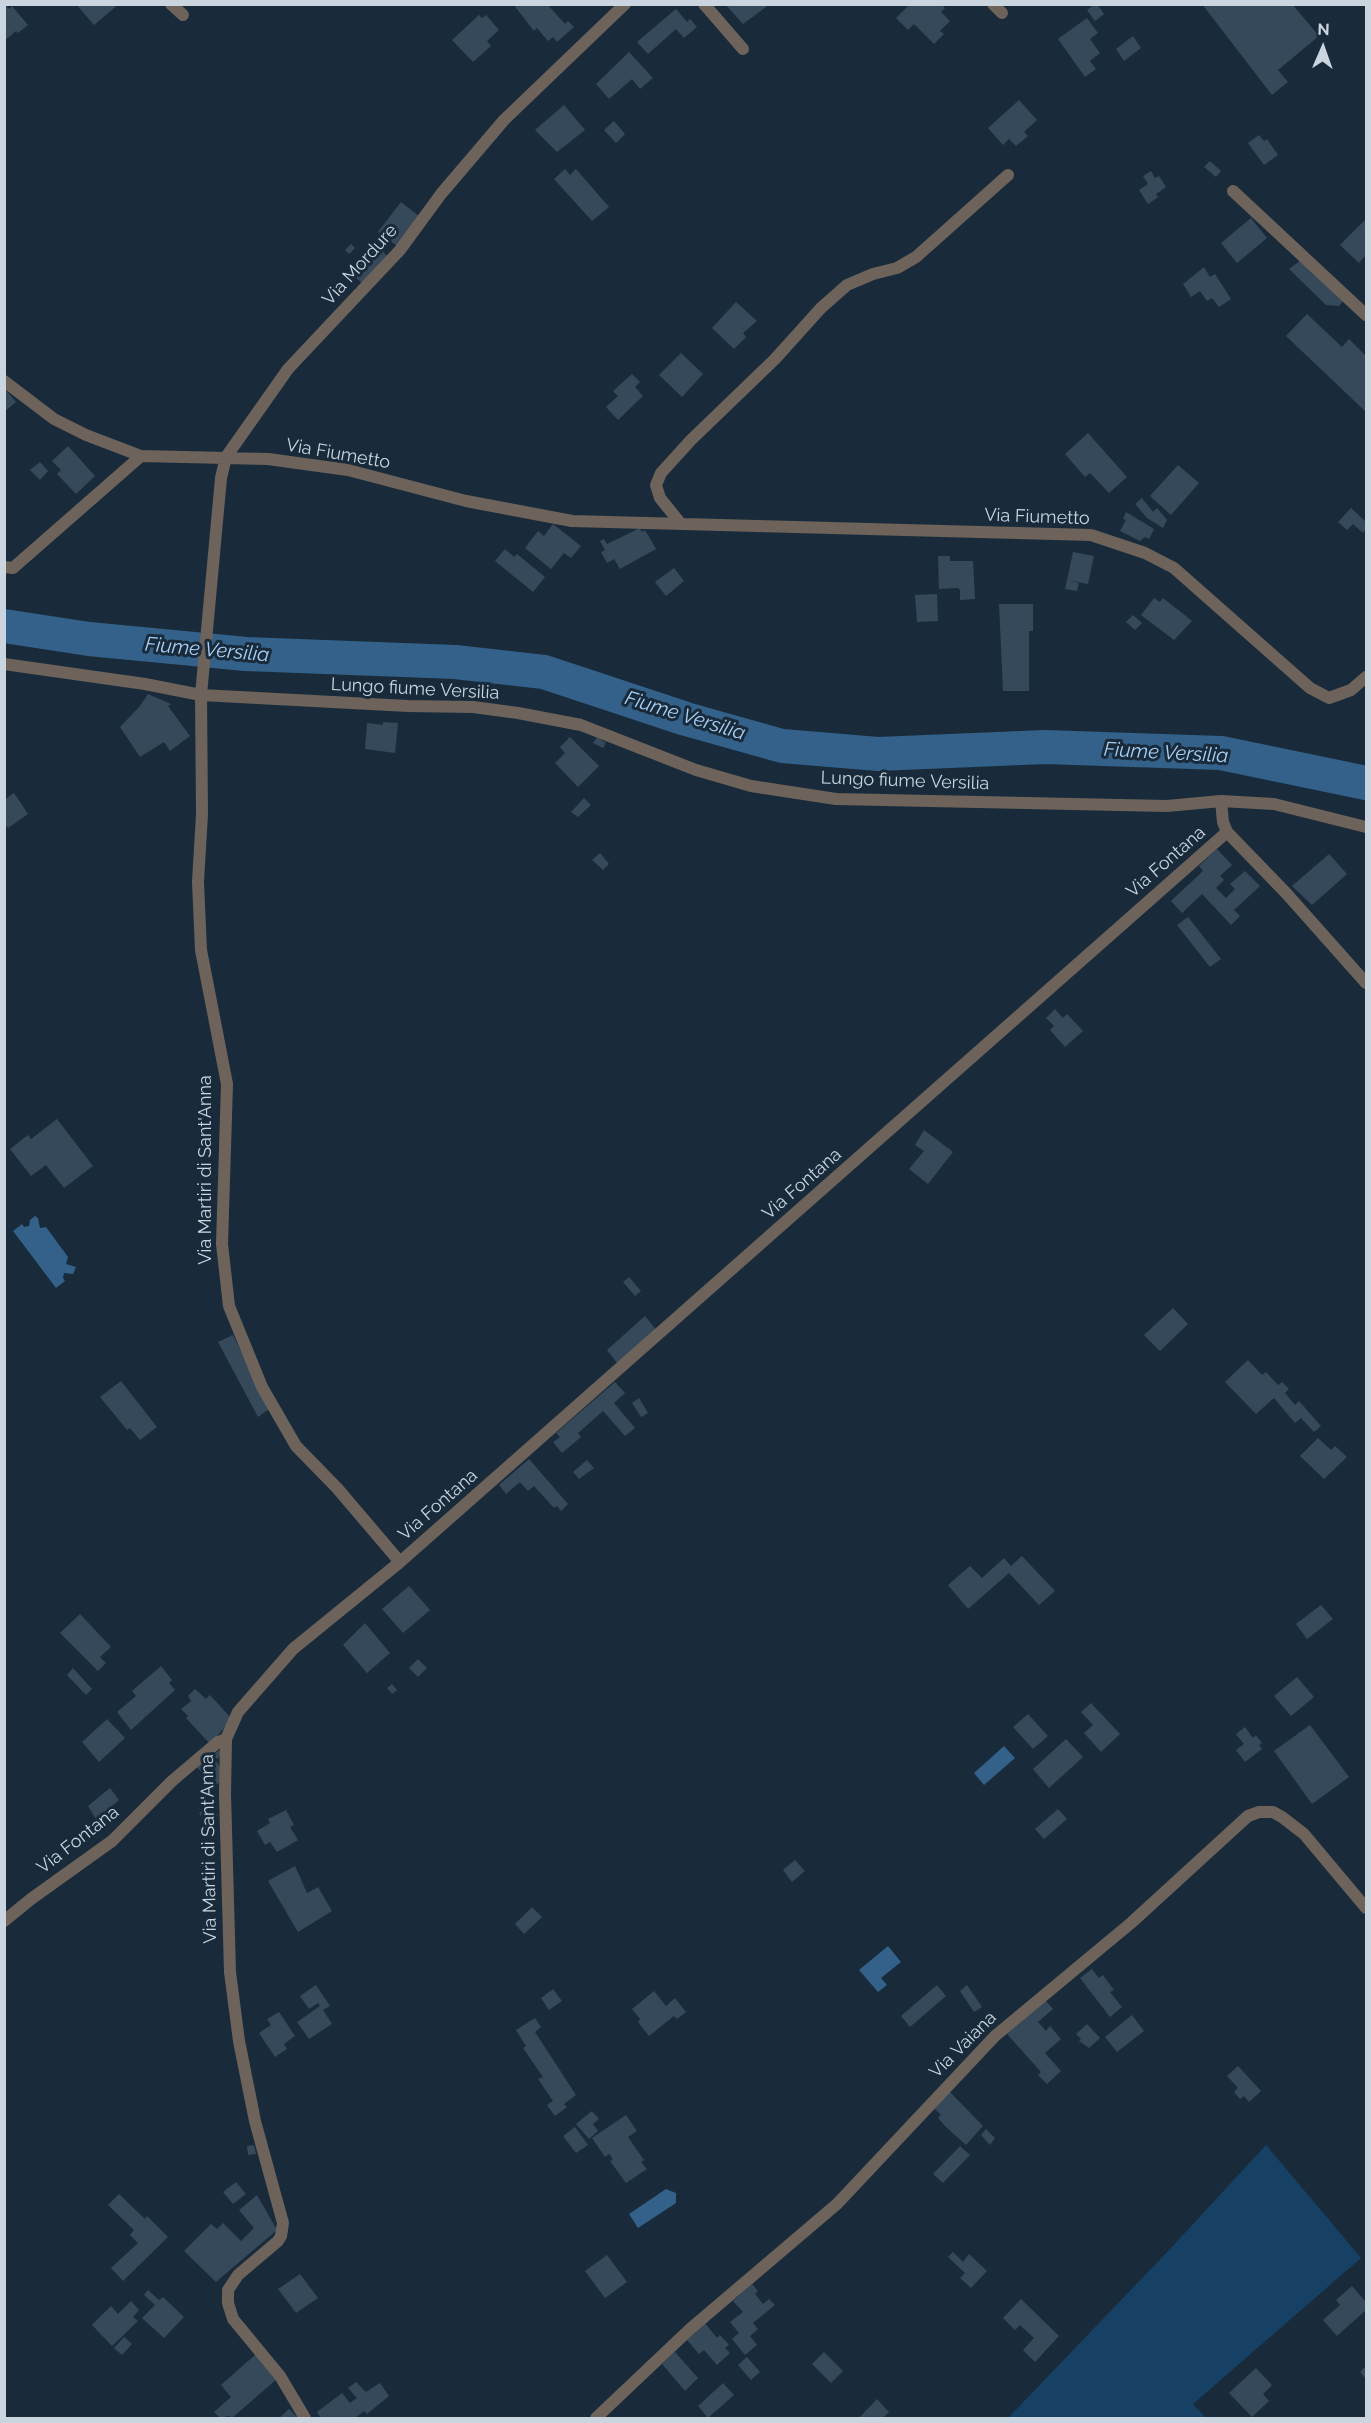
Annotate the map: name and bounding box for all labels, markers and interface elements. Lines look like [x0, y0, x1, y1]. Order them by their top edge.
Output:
north arrow [1293, 18, 1353, 78]
text: N [1317, 20, 1330, 39]
street label: Via Mordure [318, 220, 402, 310]
street label: Via Fiumetto [284, 434, 392, 474]
street label: Via Fiumetto [984, 504, 1090, 530]
water label: Fiume Versilia [144, 633, 270, 667]
street label: Lungo fiume Versilia [330, 674, 500, 704]
water label: Fiume Versilia [622, 686, 748, 746]
water label: Fiume Versilia [1103, 738, 1229, 768]
street label: Lungo fiume Versilia [820, 767, 990, 795]
street label: Via Fontana [1122, 822, 1210, 902]
street label: Via Martiri di Sant'Anna [195, 1075, 217, 1265]
street label: Via Fontana [758, 1144, 846, 1224]
street label: Via Fontana [394, 1465, 482, 1545]
street label: Via Martiri di Sant'Anna [197, 1754, 221, 1944]
street label: Via Fontana [33, 1801, 123, 1879]
street label: Via Vaiana [925, 2007, 1001, 2083]

